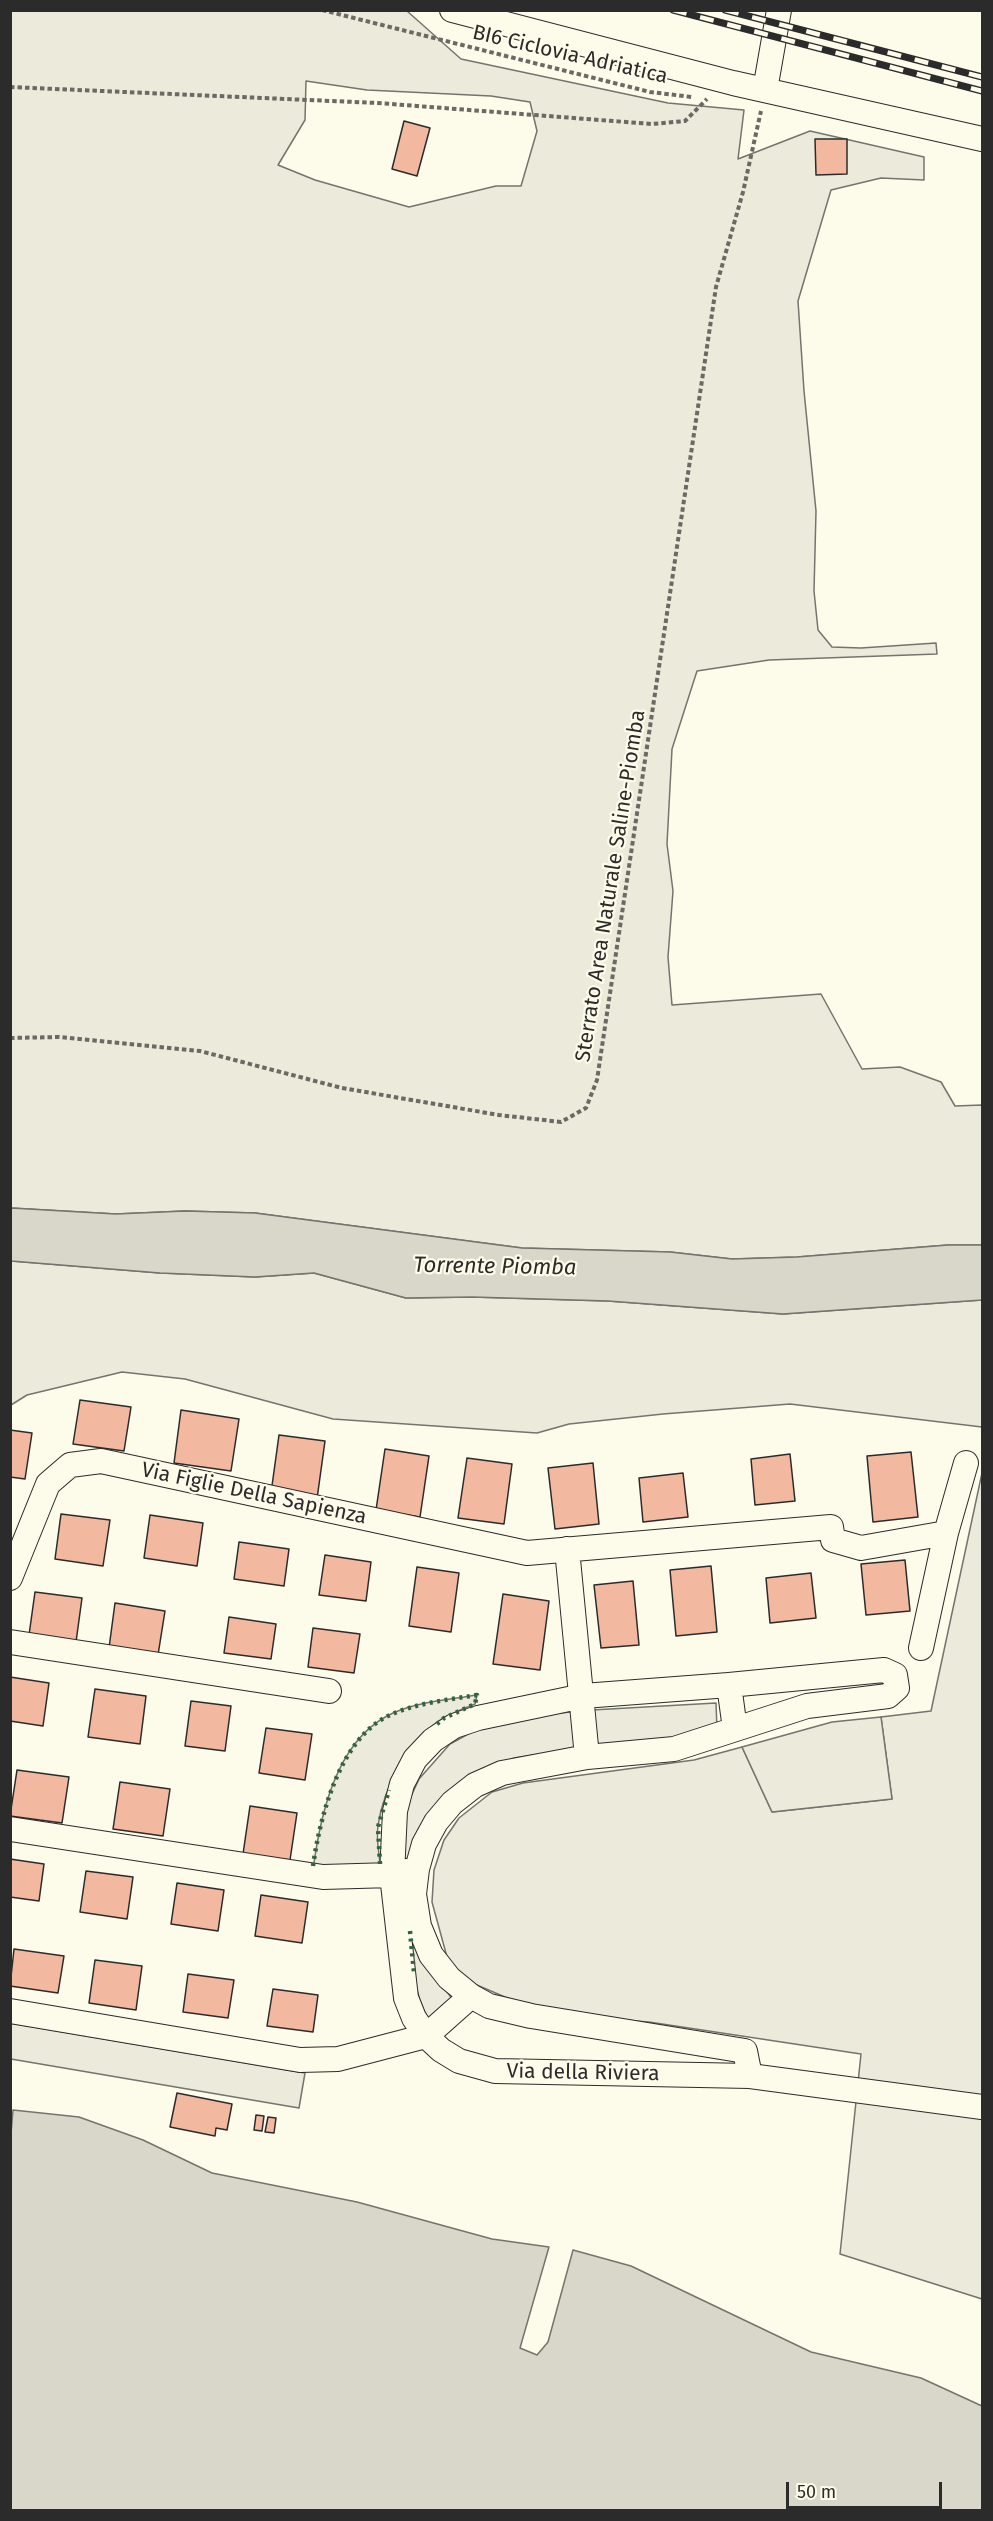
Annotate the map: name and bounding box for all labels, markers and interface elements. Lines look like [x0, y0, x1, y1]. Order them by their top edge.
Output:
street label: BI6 Ciclovia Adriatica [470, 20, 670, 90]
street label: Sterrato Area Naturale Saline-Piomba [571, 708, 651, 1064]
water label: Torrente Piomba [413, 1252, 577, 1282]
street label: Via Figlie Della Sapienza [139, 1458, 369, 1530]
street label: Via della Riviera [506, 2059, 660, 2087]
scale bar [789, 2470, 945, 2508]
text: 50 m [797, 2481, 836, 2503]

